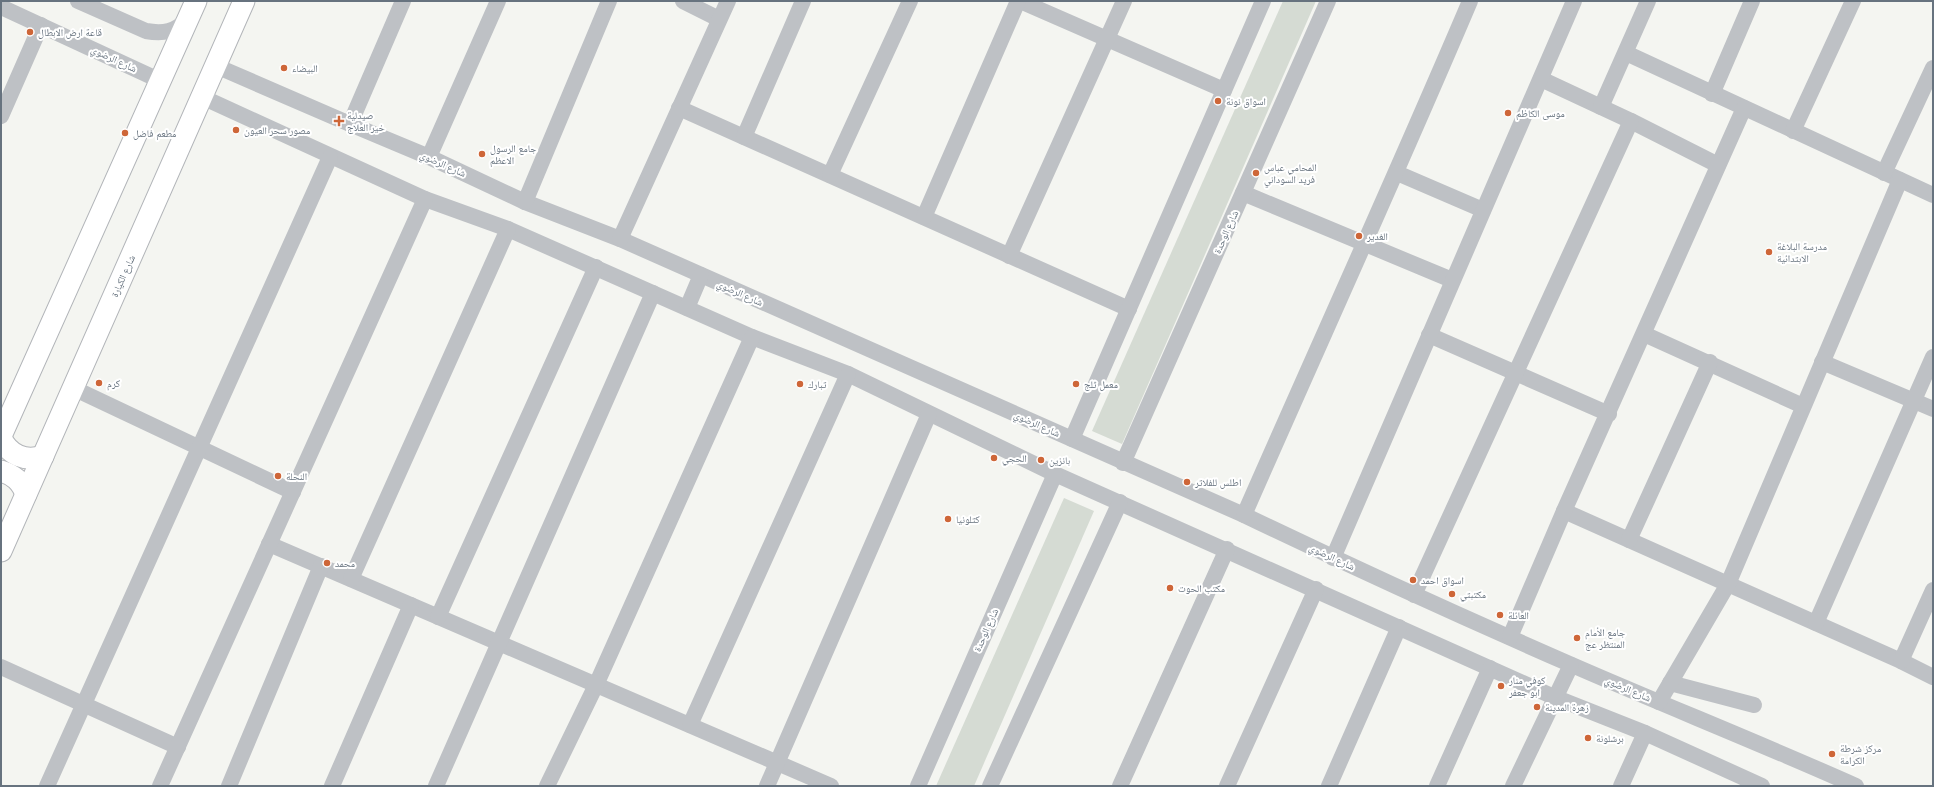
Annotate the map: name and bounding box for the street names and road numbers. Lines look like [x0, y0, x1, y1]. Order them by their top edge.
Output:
street label: شارع الرضوي [88, 43, 139, 77]
street label: شارع الرضوي [417, 148, 468, 181]
street label: شارع الوحدة [1211, 208, 1241, 256]
street label: شارع الكيارة [108, 253, 138, 299]
street label: شارع الرضوي [714, 277, 765, 310]
street label: شارع الرضوي [1011, 408, 1062, 441]
street label: شارع الرضوي [1306, 541, 1357, 575]
street label: شارع الوحدة [971, 606, 1001, 654]
street label: شارع الرضوي [1602, 673, 1653, 706]

